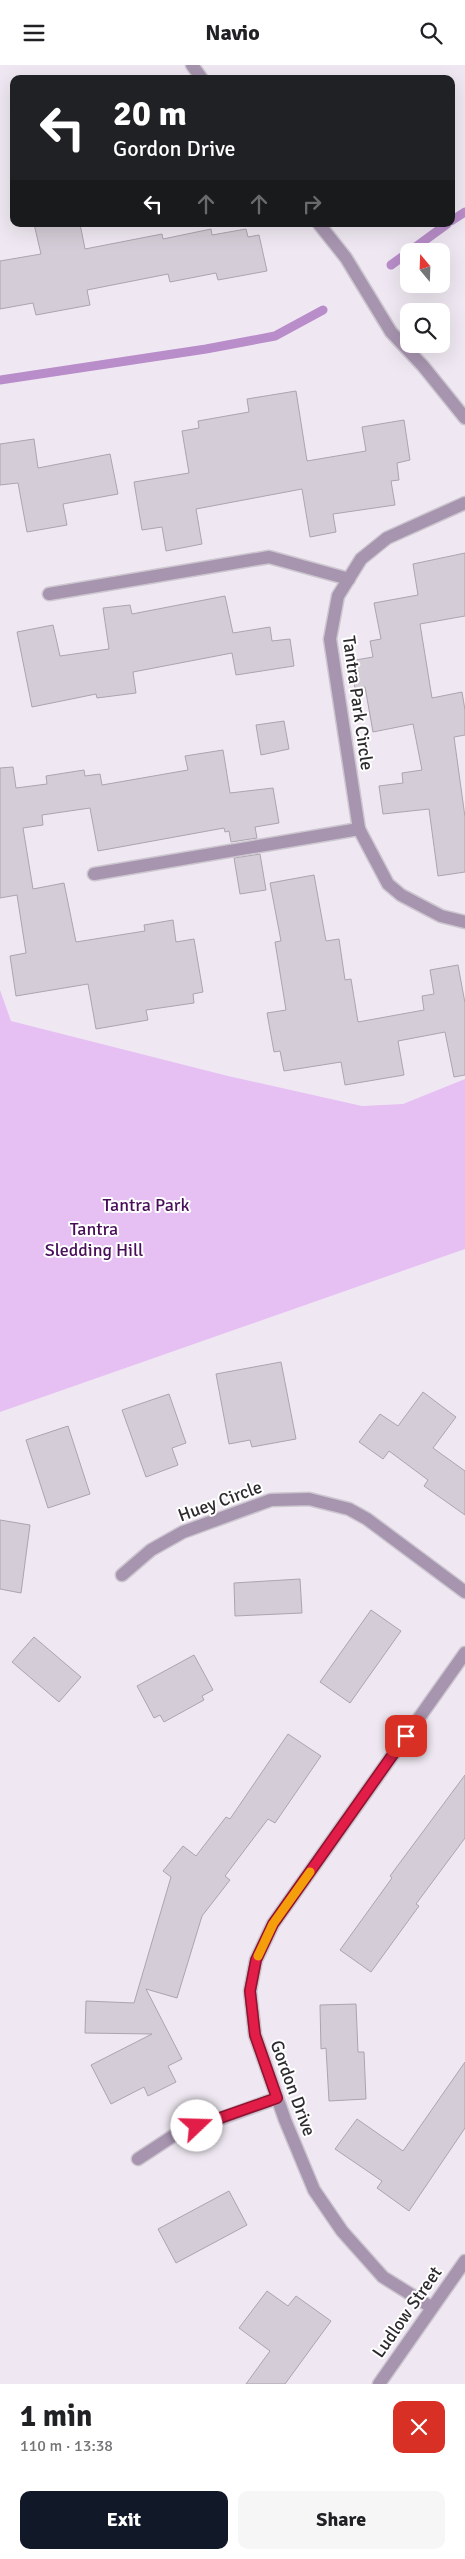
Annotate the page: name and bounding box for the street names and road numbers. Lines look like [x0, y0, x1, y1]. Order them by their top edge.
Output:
street label: Tantra Park Circle [338, 634, 378, 772]
street label: Huey Circle [175, 1476, 265, 1526]
street label: Gordon Drive [266, 2037, 320, 2139]
street label: Ludlow Street [367, 2262, 447, 2362]

